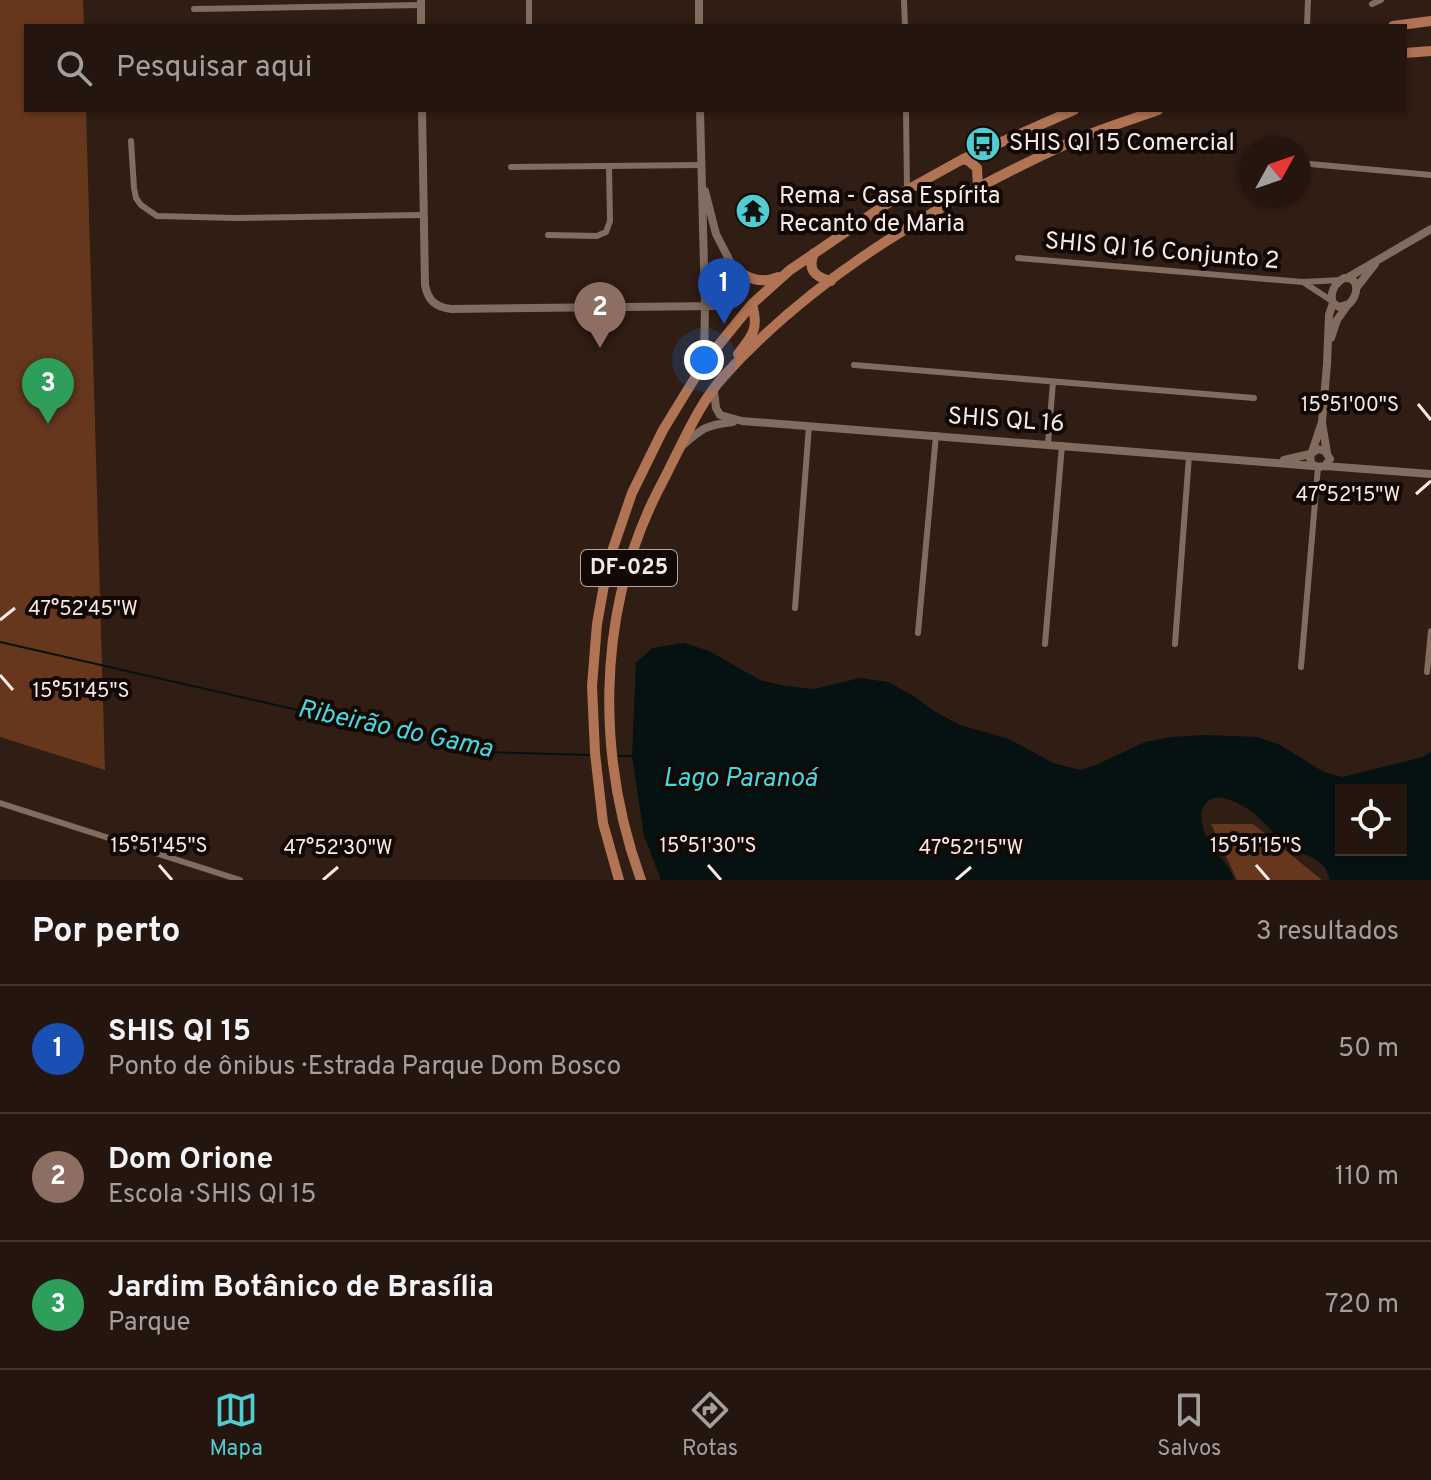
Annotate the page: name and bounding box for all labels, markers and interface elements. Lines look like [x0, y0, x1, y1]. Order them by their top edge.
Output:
search box [24, 24, 1407, 112]
icon: search [52, 46, 96, 90]
text: Pesquisar aqui [116, 50, 312, 87]
bus stop icon: SHIS QI 15 Comercial [964, 125, 1002, 163]
place label: SHIS QI 15 Comercial [1009, 129, 1235, 159]
north arrow [1239, 136, 1311, 208]
place label: Rema - Casa Espírita Recanto de Maria [779, 182, 1001, 240]
temple icon: Rema - Casa Espírita Recanto de Maria [734, 192, 772, 230]
street label: SHIS QI 16 Conjunto 2 [1043, 227, 1281, 277]
pin: 1 [698, 258, 750, 324]
pin: 2 [574, 282, 626, 348]
your location [684, 340, 724, 380]
pin: 3 [22, 358, 74, 424]
text: 15°51'00"S [1301, 393, 1399, 419]
street label: SHIS QL 16 [947, 402, 1065, 440]
text: 47°52'15"W [1296, 483, 1400, 509]
road number: DF-025 [581, 550, 677, 586]
text: 47°52'45"W [28, 597, 138, 623]
text: 15°51'45"S [32, 679, 130, 705]
water label: Ribeirão do Gama [294, 693, 496, 767]
water label: Lago Paranoá [663, 763, 820, 796]
map controls [1335, 784, 1407, 856]
button: locate [1335, 784, 1407, 856]
text: 15°51'45"S [110, 834, 208, 860]
text: 15°51'30"S [660, 834, 756, 860]
text: 15°51'15"S [1210, 834, 1302, 860]
text: 47°52'30"W [283, 836, 393, 862]
text: 47°52'15"W [919, 836, 1023, 862]
text: Por perto [32, 911, 181, 954]
text: 3 resultados [1256, 916, 1399, 949]
text: SHIS QI 15 [108, 1014, 251, 1051]
text: 1 [53, 1033, 63, 1066]
text: 50 m [1338, 1033, 1399, 1066]
text: Ponto de ônibus · Estrada Parque Dom Bosco [108, 1051, 621, 1084]
text: Dom Orione [108, 1142, 273, 1179]
text: 2 [50, 1161, 66, 1194]
text: 110 m [1335, 1161, 1399, 1194]
text: Escola · SHIS QI 15 [108, 1179, 316, 1212]
text: Jardim Botânico de Brasília [108, 1270, 494, 1307]
text: 3 [50, 1289, 66, 1322]
text: 720 m [1325, 1289, 1399, 1322]
text: Parque [108, 1307, 190, 1340]
tab: Mapa [210, 1388, 263, 1463]
tab: Rotas [682, 1388, 738, 1463]
tab: Salvos [1157, 1388, 1221, 1463]

